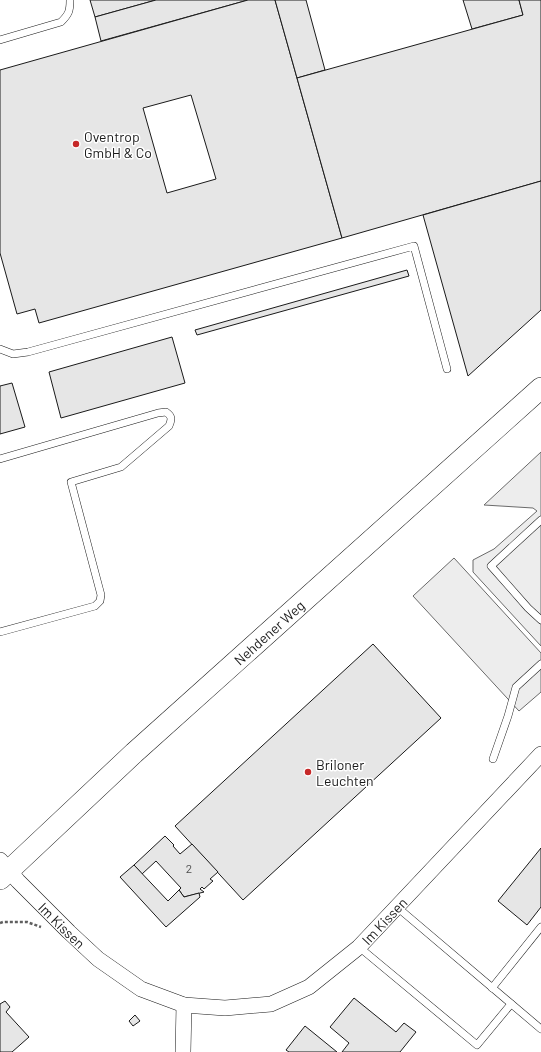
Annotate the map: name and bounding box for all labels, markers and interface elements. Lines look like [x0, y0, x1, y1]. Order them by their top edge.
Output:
place label: Oventrop GmbH & Co [84, 128, 152, 161]
marker: Oventrop GmbH & Co [71, 139, 81, 149]
street label: Nehdener Weg [230, 596, 308, 668]
place label: Briloner Leuchten [316, 756, 374, 789]
marker: Briloner Leuchten [303, 767, 313, 777]
house number: 2 [186, 861, 192, 875]
street label: Im Kissen [358, 893, 410, 948]
street label: Im Kissen [35, 898, 89, 951]

